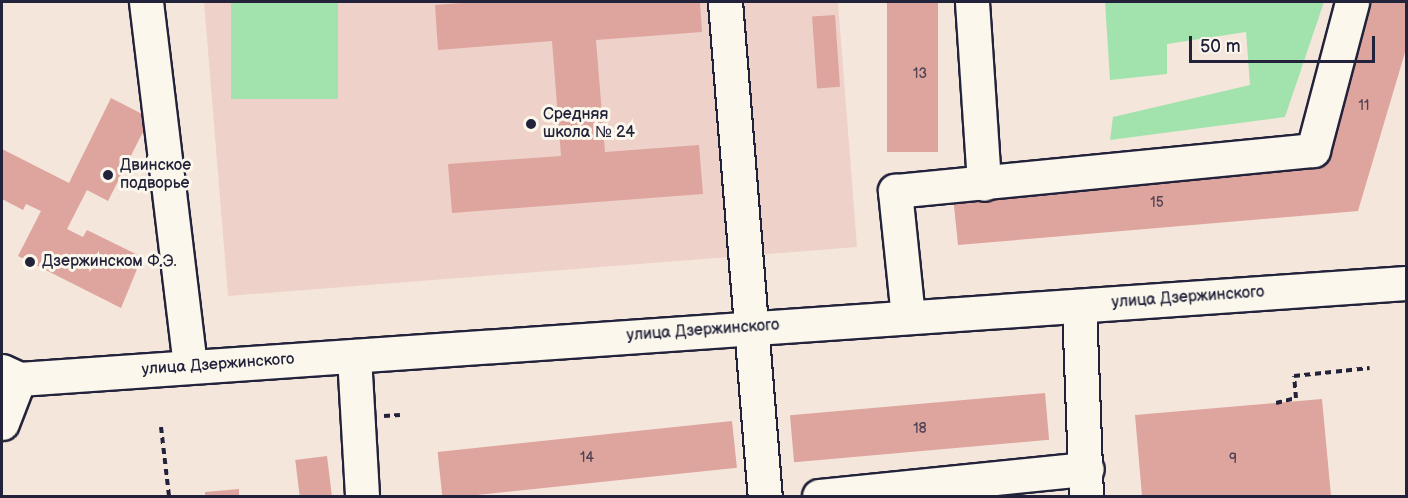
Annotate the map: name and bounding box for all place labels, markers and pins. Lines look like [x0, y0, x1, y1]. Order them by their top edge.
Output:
place label: Средняя школа № 24 [543, 105, 635, 143]
marker: Средняя школа № 24 [524, 117, 538, 131]
place label: Двинское подворье [120, 156, 191, 194]
marker: Двинское подворье [101, 168, 115, 182]
place label: Дзержинском Ф.Э. [42, 252, 177, 272]
marker: Дзержинском Ф.Э. [23, 255, 37, 269]

